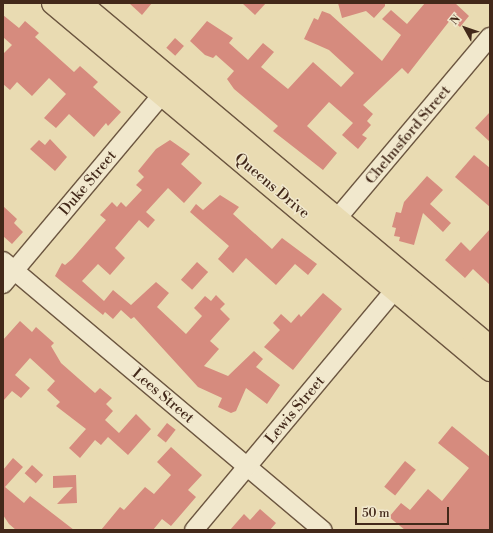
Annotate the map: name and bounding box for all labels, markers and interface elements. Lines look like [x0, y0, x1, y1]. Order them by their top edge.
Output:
north arrow [445, 8, 485, 48]
text: N [448, 12, 464, 28]
street label: Chelmsford Street [361, 82, 455, 188]
street label: Duke Street [56, 147, 120, 219]
street label: Queens Drive [231, 149, 313, 223]
street label: Lees Street [128, 365, 198, 427]
street label: Lewis Street [261, 372, 329, 448]
scale bar [357, 499, 451, 525]
text: 50 m [362, 506, 390, 521]

